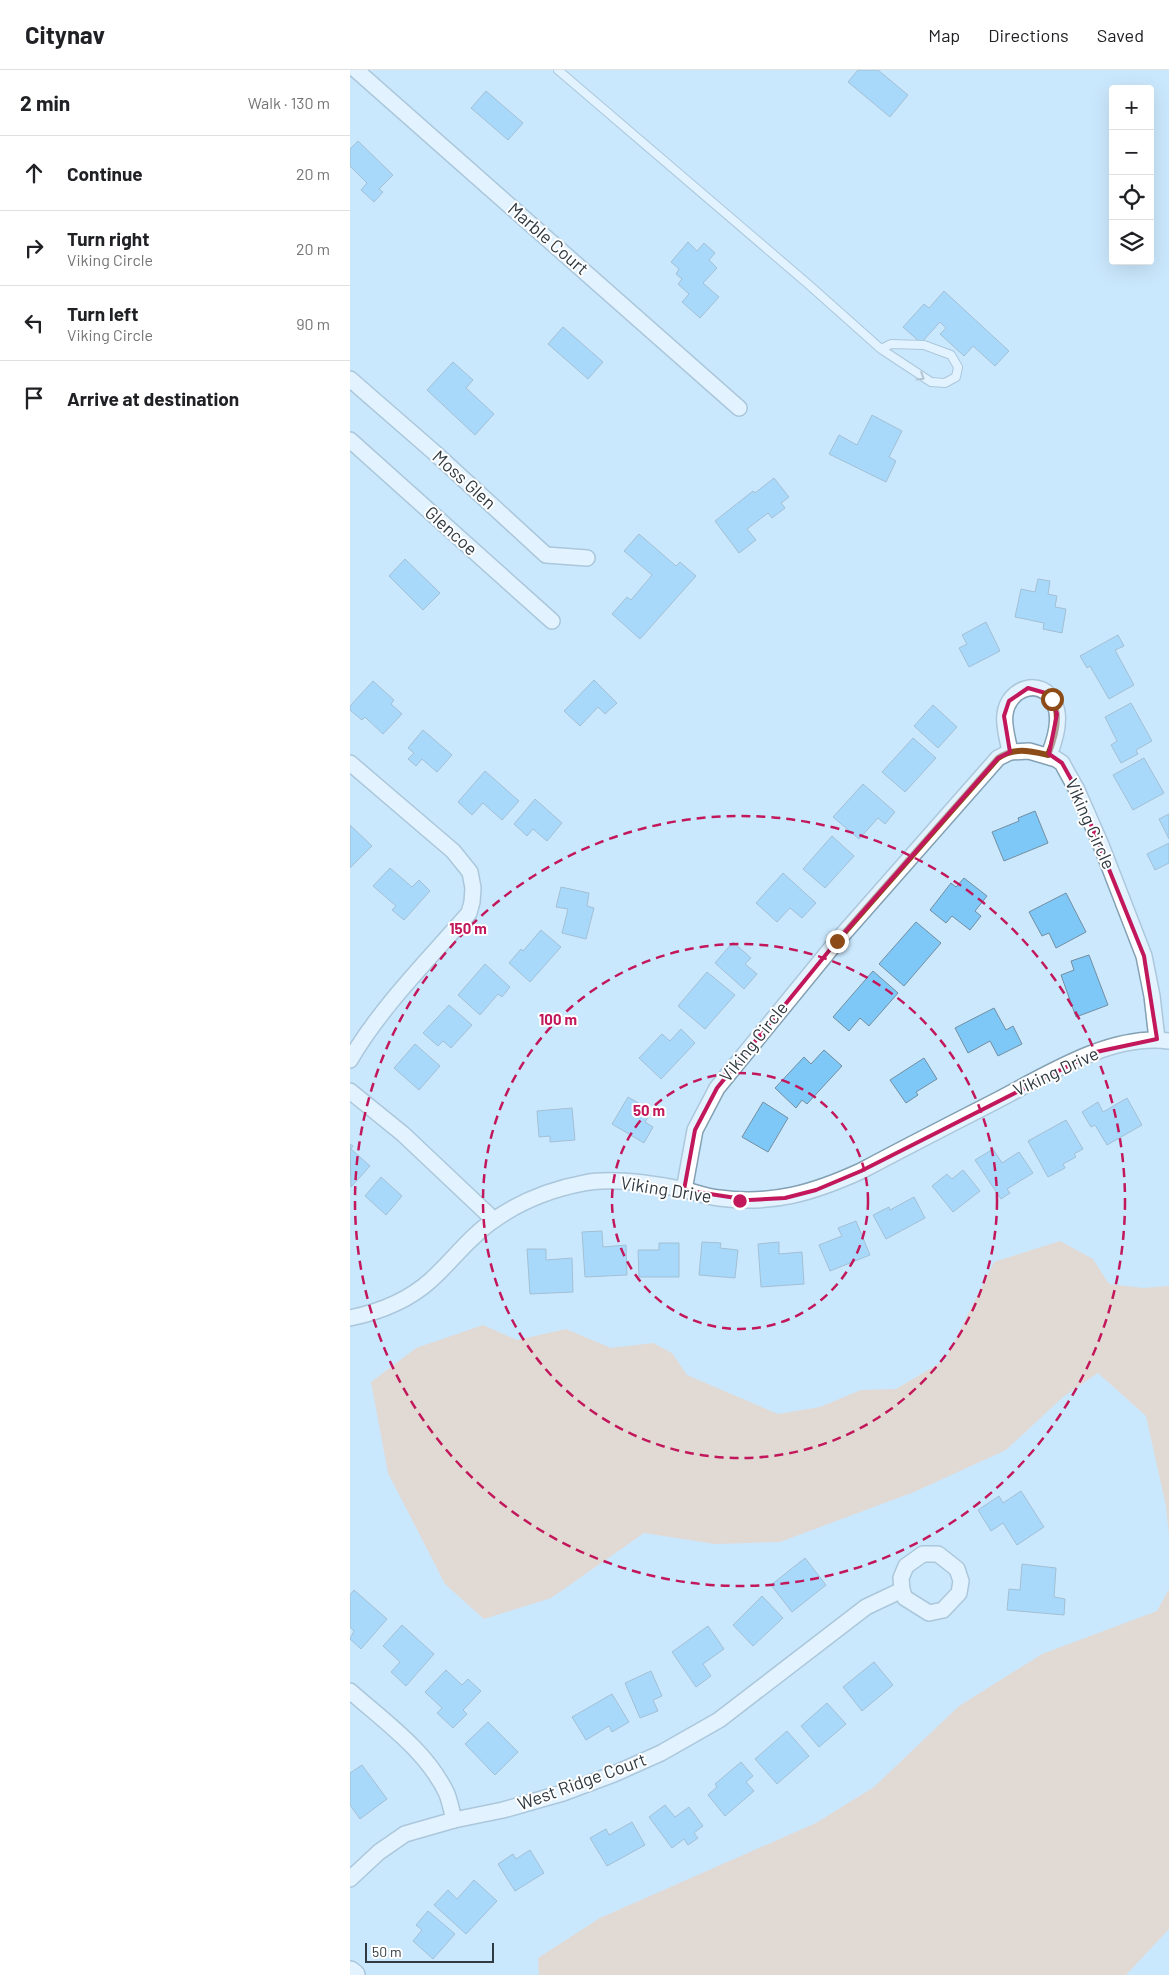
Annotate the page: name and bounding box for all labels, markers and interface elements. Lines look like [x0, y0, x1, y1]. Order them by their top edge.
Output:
text: Citynav [25, 20, 105, 49]
text: Map [928, 24, 960, 46]
text: Directions [988, 24, 1069, 46]
text: Saved [1097, 24, 1144, 46]
map controls [1109, 85, 1154, 265]
button: + [1109, 85, 1154, 130]
text: 2 min [20, 90, 70, 115]
text: Walk · 130 m [248, 93, 330, 112]
button: − [1109, 130, 1154, 175]
icon: ahead [20, 159, 48, 187]
text: Continue [67, 162, 143, 185]
text: 20 m [296, 164, 330, 183]
button: locate [1109, 175, 1154, 220]
street label: Marble Court [504, 197, 593, 279]
button: layers [1109, 220, 1154, 265]
text: Turn right [67, 227, 149, 250]
icon: right [20, 234, 48, 262]
text: 20 m [296, 239, 330, 258]
text: Viking Circle [67, 250, 153, 269]
text: Turn left [67, 302, 138, 325]
icon: left [20, 309, 48, 337]
text: 90 m [296, 314, 330, 333]
text: Viking Circle [67, 325, 153, 344]
one-way arrow [916, 370, 925, 380]
icon: arrive [20, 384, 48, 412]
text: Arrive at destination [67, 387, 239, 410]
street label: Moss Glen [428, 445, 501, 513]
street label: Glencoe [421, 501, 482, 560]
route start [1041, 688, 1064, 711]
street label: Viking Circle [1061, 775, 1121, 872]
text: 150 m [449, 919, 487, 937]
route end [826, 930, 849, 953]
street label: Viking Circle [714, 997, 792, 1086]
text: 100 m [539, 1010, 577, 1028]
street label: Viking Drive [1009, 1042, 1102, 1100]
text: 50 m [633, 1101, 665, 1119]
street label: Viking Drive [619, 1171, 713, 1207]
centre of rings [731, 1192, 749, 1210]
street label: West Ridge Court [514, 1748, 649, 1815]
scale bar [365, 1940, 494, 1963]
text: 50 m [372, 1943, 401, 1960]

